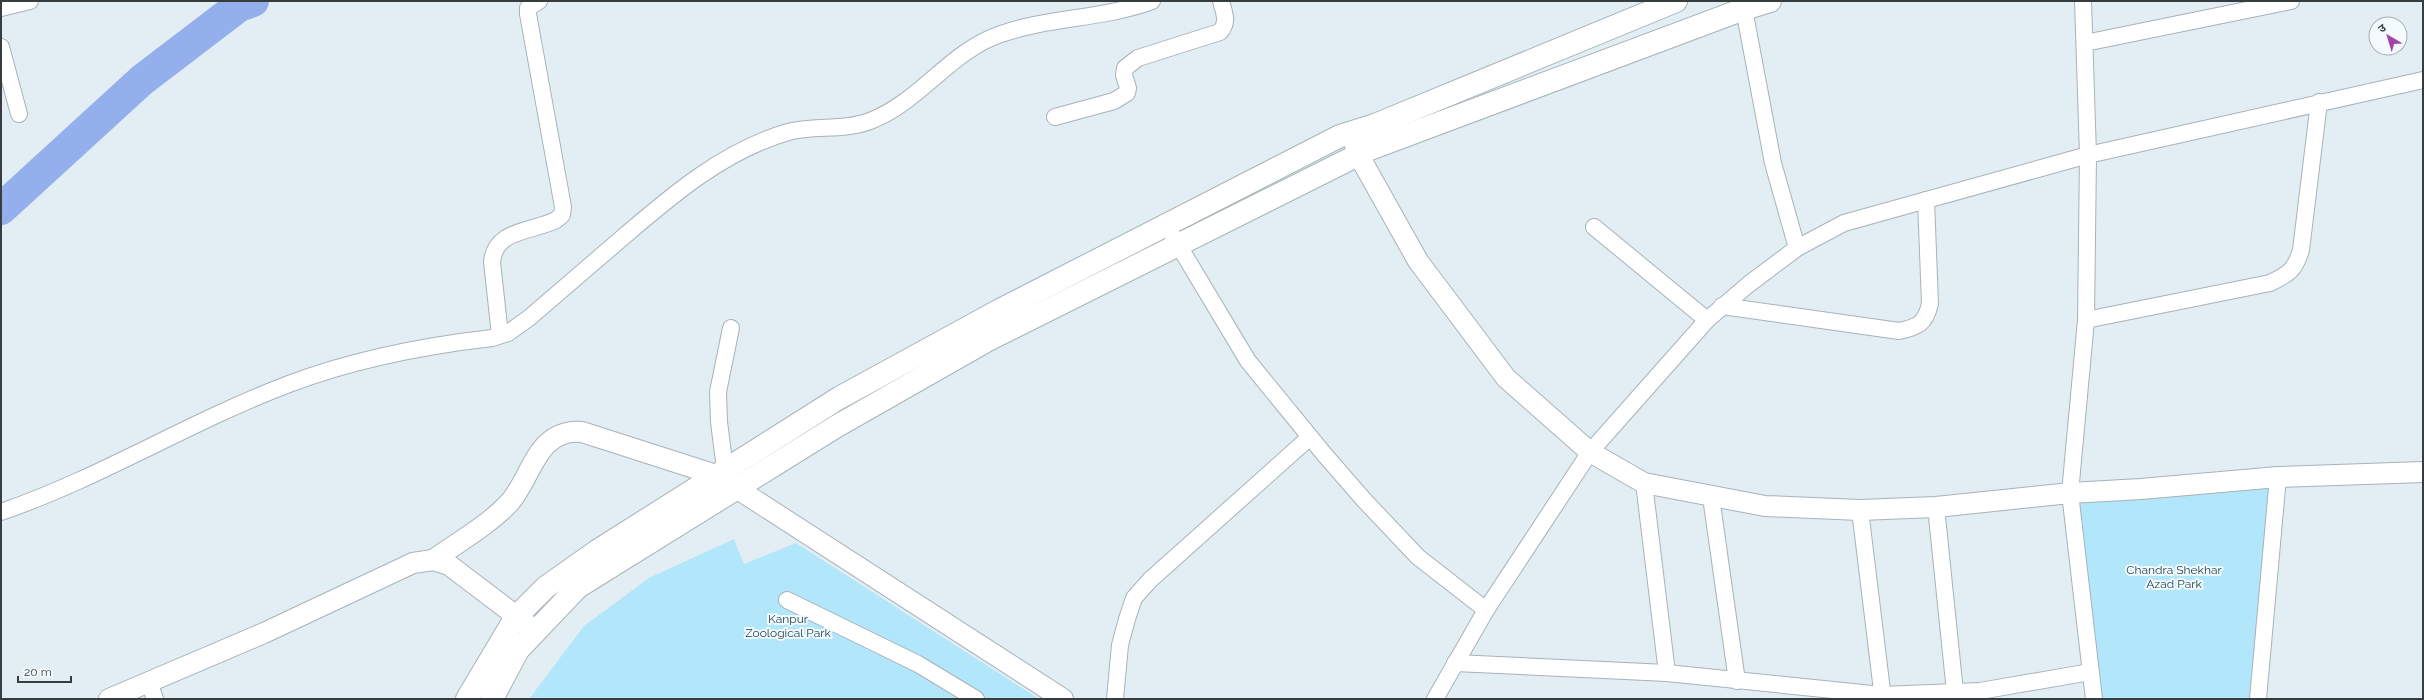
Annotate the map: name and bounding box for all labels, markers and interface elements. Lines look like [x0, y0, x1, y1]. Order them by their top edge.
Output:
north arrow [2368, 16, 2408, 56]
text: उ [2376, 21, 2389, 36]
park label: Chandra Shekhar Azad Park [2126, 563, 2223, 591]
park label: Kanpur Zoological Park [745, 612, 831, 640]
scale bar [18, 658, 71, 684]
text: 20 m [24, 665, 52, 679]

